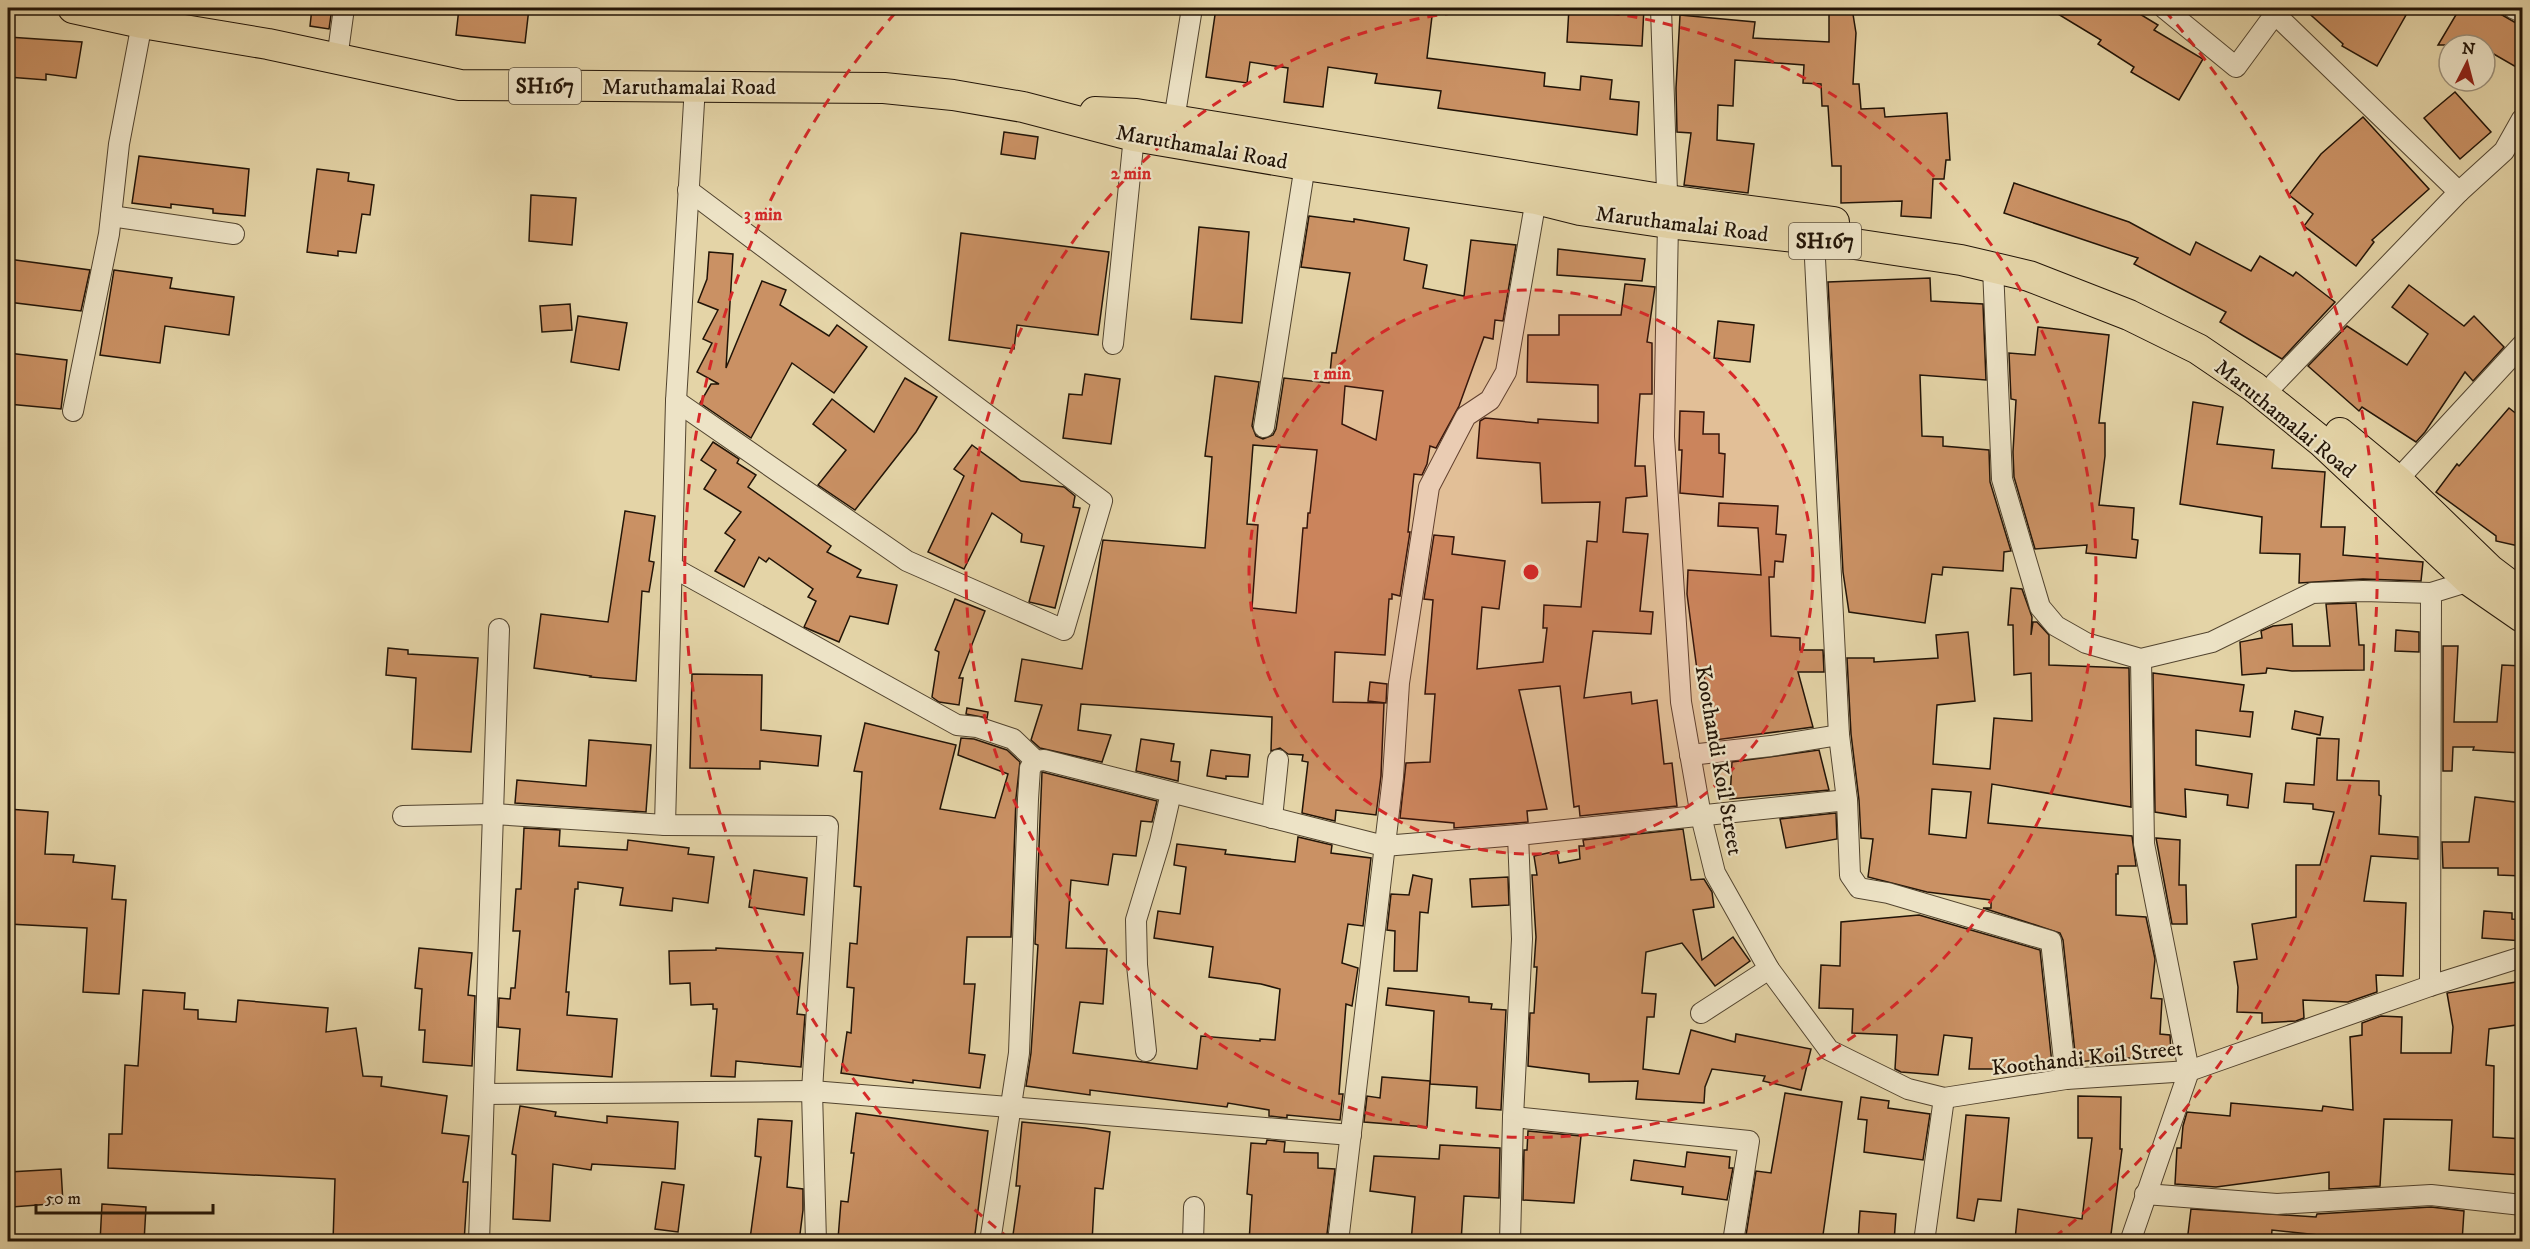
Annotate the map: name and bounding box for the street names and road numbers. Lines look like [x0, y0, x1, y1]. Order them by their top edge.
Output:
road number: SH167 [509, 68, 581, 104]
street label: Maruthamalai Road [602, 74, 776, 101]
street label: Maruthamalai Road [1114, 119, 1290, 176]
street label: Maruthamalai Road [1594, 200, 1770, 248]
road number: SH167 [1789, 223, 1861, 259]
street label: Maruthamalai Road [2209, 354, 2361, 484]
street label: Koothandi Koil Street [1689, 663, 1749, 857]
street label: Koothandi Koil Street [1990, 1035, 2184, 1082]

